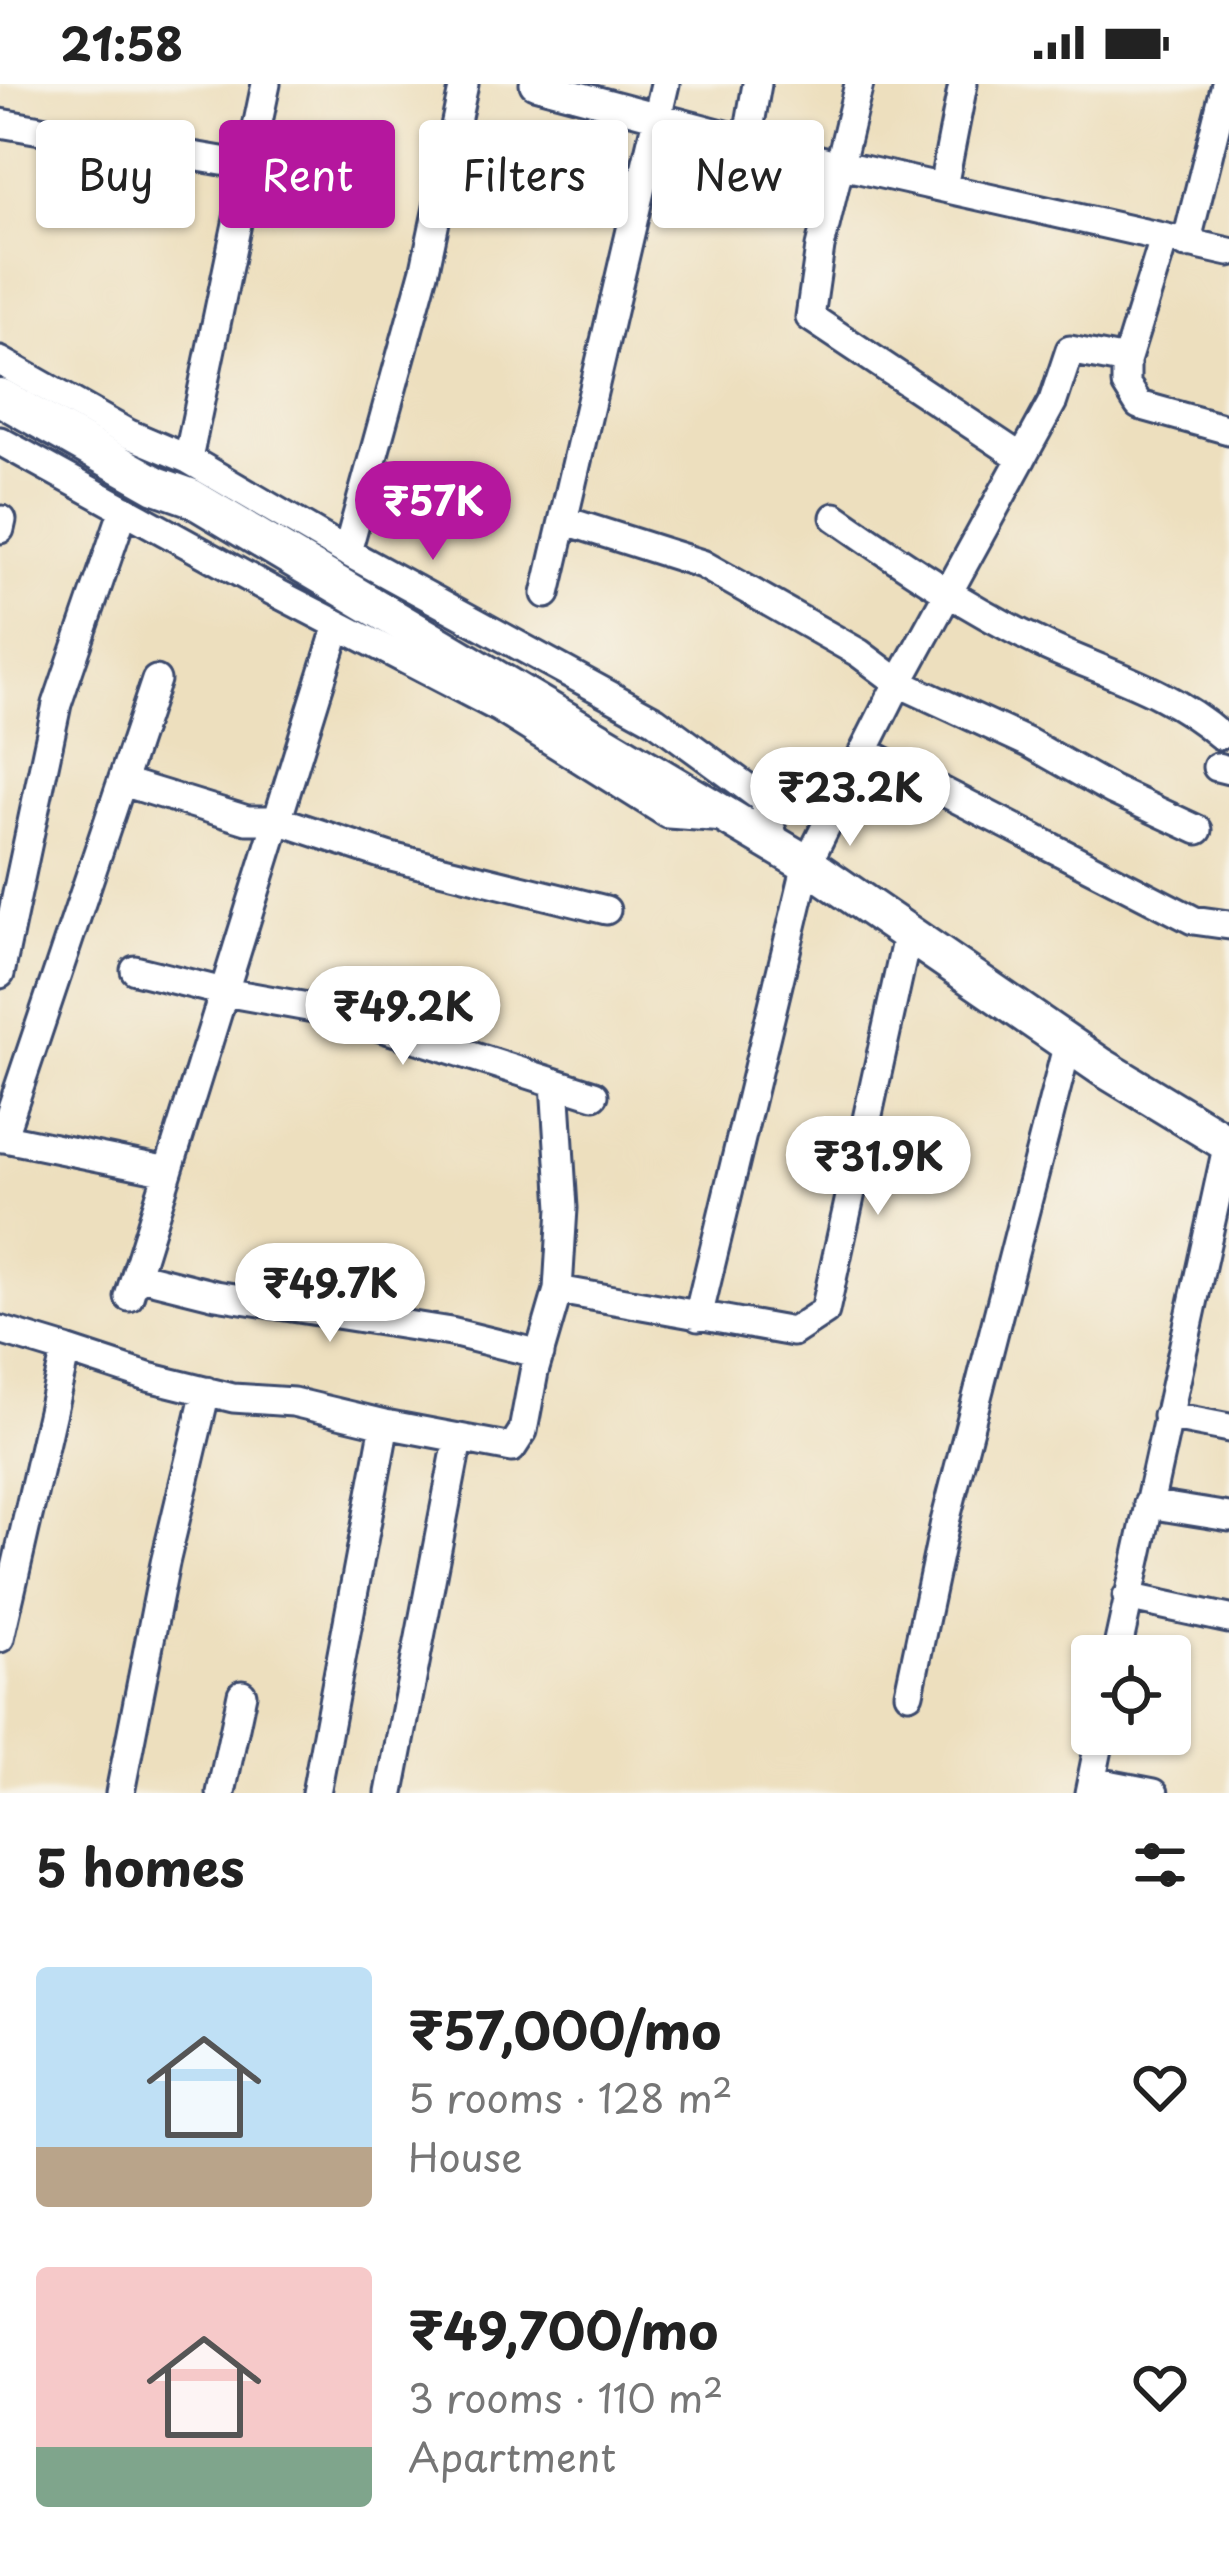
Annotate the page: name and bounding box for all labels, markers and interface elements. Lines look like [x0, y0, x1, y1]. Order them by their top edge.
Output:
text: 21:58 [60, 8, 183, 76]
chip: Buy [36, 120, 195, 228]
chip: Rent [219, 120, 395, 228]
chip: Filters [419, 120, 628, 228]
chip: New [652, 120, 824, 228]
pin: ₹57K [362, 461, 504, 563]
text: ₹57K [382, 470, 484, 529]
pin: ₹23.2K [752, 747, 948, 849]
text: ₹23.2K [777, 756, 923, 815]
pin: ₹49.2K [305, 966, 501, 1068]
text: ₹49.2K [332, 975, 474, 1034]
pin: ₹31.9K [780, 1116, 976, 1218]
text: ₹31.9K [813, 1125, 943, 1184]
pin: ₹49.7K [232, 1243, 428, 1345]
text: ₹49.7K [262, 1252, 398, 1311]
map controls [1071, 1635, 1191, 1755]
button: locate [1071, 1635, 1191, 1755]
text: 5 homes [36, 1827, 245, 1904]
icon: filters [1127, 1832, 1193, 1898]
text: ₹57,000/mo [408, 1990, 721, 2067]
icon: home [132, 2015, 276, 2159]
icon: heart [1127, 2054, 1193, 2120]
text: 5 rooms · 128 m² [408, 2067, 733, 2126]
text: House [408, 2126, 522, 2185]
text: ₹49,700/mo [408, 2290, 718, 2367]
icon: home [132, 2315, 276, 2459]
icon: heart [1127, 2354, 1193, 2420]
text: 3 rooms · 110 m² [408, 2367, 723, 2426]
text: Apartment [408, 2426, 616, 2485]

